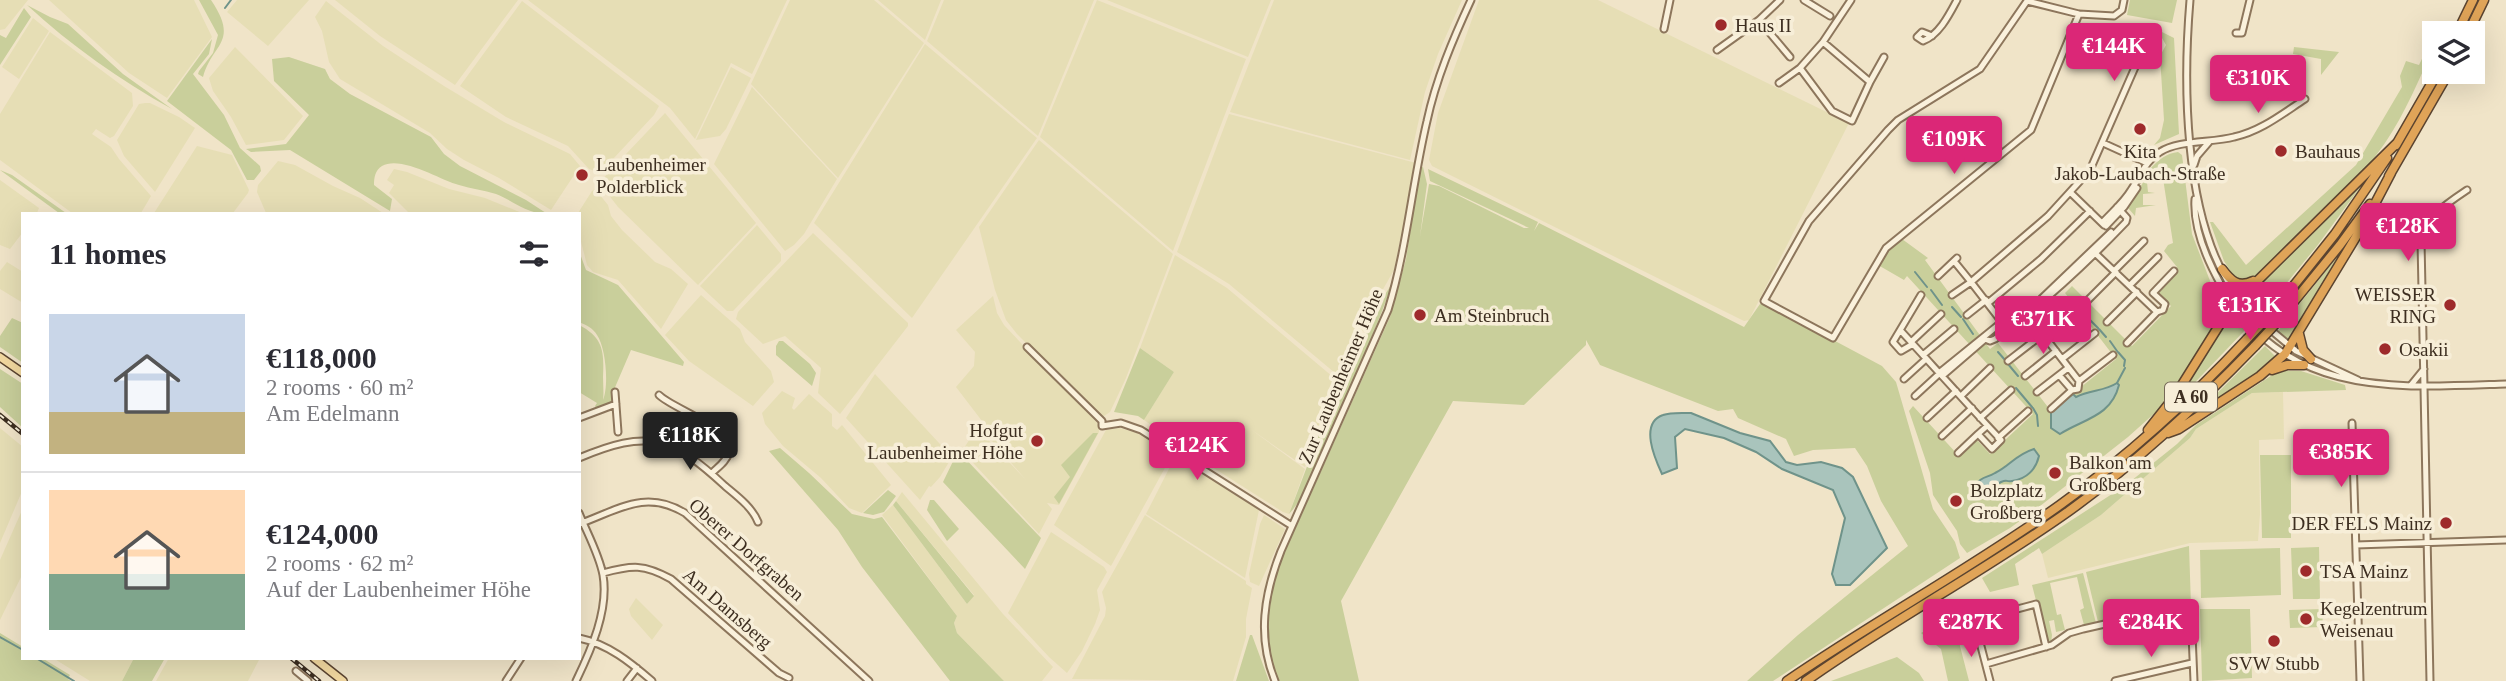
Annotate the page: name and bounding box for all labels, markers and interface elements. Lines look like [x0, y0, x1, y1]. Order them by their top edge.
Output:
place label: Haus II [1735, 15, 1791, 36]
marker: Haus II [1713, 17, 1729, 33]
map controls [2422, 21, 2485, 84]
button: layers [2422, 21, 2485, 84]
pin: €144K [2065, 24, 2163, 83]
text: €144K [2082, 33, 2146, 58]
pin: €310K [2209, 55, 2307, 115]
text: €310K [2226, 65, 2290, 90]
pin: €109K [1905, 116, 2003, 176]
marker: Kita Jakob-Laubach-Straße [2132, 121, 2148, 137]
text: €109K [1922, 126, 1986, 151]
place label: Kita Jakob-Laubach-Straße [2055, 141, 2225, 184]
place label: Bauhaus [2295, 141, 2360, 162]
marker: Bauhaus [2273, 143, 2289, 159]
place label: Laubenheimer Polderblick [596, 154, 706, 197]
marker: Laubenheimer Polderblick [574, 167, 590, 183]
pin: €128K [2359, 204, 2457, 263]
text: €128K [2376, 213, 2440, 238]
icon: filters [515, 235, 553, 273]
text: 11 homes [49, 237, 167, 270]
pin: €131K [2201, 282, 2299, 342]
place label: WEISSER RING [2355, 284, 2436, 327]
street label: Zur Laubenheimer Höhe [1294, 286, 1387, 467]
text: €131K [2218, 292, 2282, 317]
pin: €371K [1994, 296, 2092, 356]
marker: WEISSER RING [2442, 297, 2458, 313]
place label: Am Steinbruch [1434, 305, 1550, 326]
text: €371K [2011, 306, 2075, 331]
marker: Am Steinbruch [1412, 307, 1428, 323]
place label: Osakii [2399, 339, 2449, 360]
text: €118,000 [266, 341, 377, 374]
marker: Osakii [2377, 341, 2393, 357]
icon: home [105, 342, 189, 426]
text: 2 rooms · 60 m² [266, 375, 413, 400]
road number: A 60 [2165, 382, 2217, 412]
text: Am Edelmann [266, 401, 400, 426]
pin: €118K [641, 412, 739, 472]
place label: Hofgut Laubenheimer Höhe [867, 420, 1024, 463]
text: €118K [659, 422, 721, 447]
pin: €124K [1148, 422, 1246, 482]
pin: €385K [2292, 430, 2390, 489]
text: €124K [1165, 432, 1229, 457]
marker: Hofgut Laubenheimer Höhe [1029, 433, 1045, 449]
text: €385K [2309, 439, 2373, 464]
place label: Balkon am Großberg [2069, 452, 2152, 495]
marker: Balkon am Großberg [2047, 465, 2063, 481]
place label: Bolzplatz Großberg [1970, 480, 2043, 523]
marker: Bolzplatz Großberg [1948, 493, 1964, 509]
street label: Oberer Dorfgraben [685, 494, 809, 605]
place label: DER FELS Mainz [2292, 513, 2432, 534]
marker: DER FELS Mainz [2438, 515, 2454, 531]
text: €124,000 [266, 517, 379, 550]
icon: home [105, 518, 189, 602]
text: 2 rooms · 62 m² [266, 551, 413, 576]
place label: TSA Mainz [2320, 561, 2408, 582]
marker: TSA Mainz [2298, 563, 2314, 579]
street label: Am Damsberg [679, 564, 777, 653]
text: Auf der Laubenheimer Höhe [266, 577, 531, 602]
place label: Kegelzentrum Weisenau [2320, 598, 2428, 641]
pin: €287K [1922, 600, 2020, 659]
pin: €284K [2102, 600, 2200, 659]
text: €287K [1939, 609, 2003, 634]
text: €284K [2119, 609, 2183, 634]
marker: Kegelzentrum Weisenau [2298, 611, 2314, 627]
marker: SVW Stubb [2266, 633, 2282, 649]
place label: SVW Stubb [2229, 653, 2319, 674]

